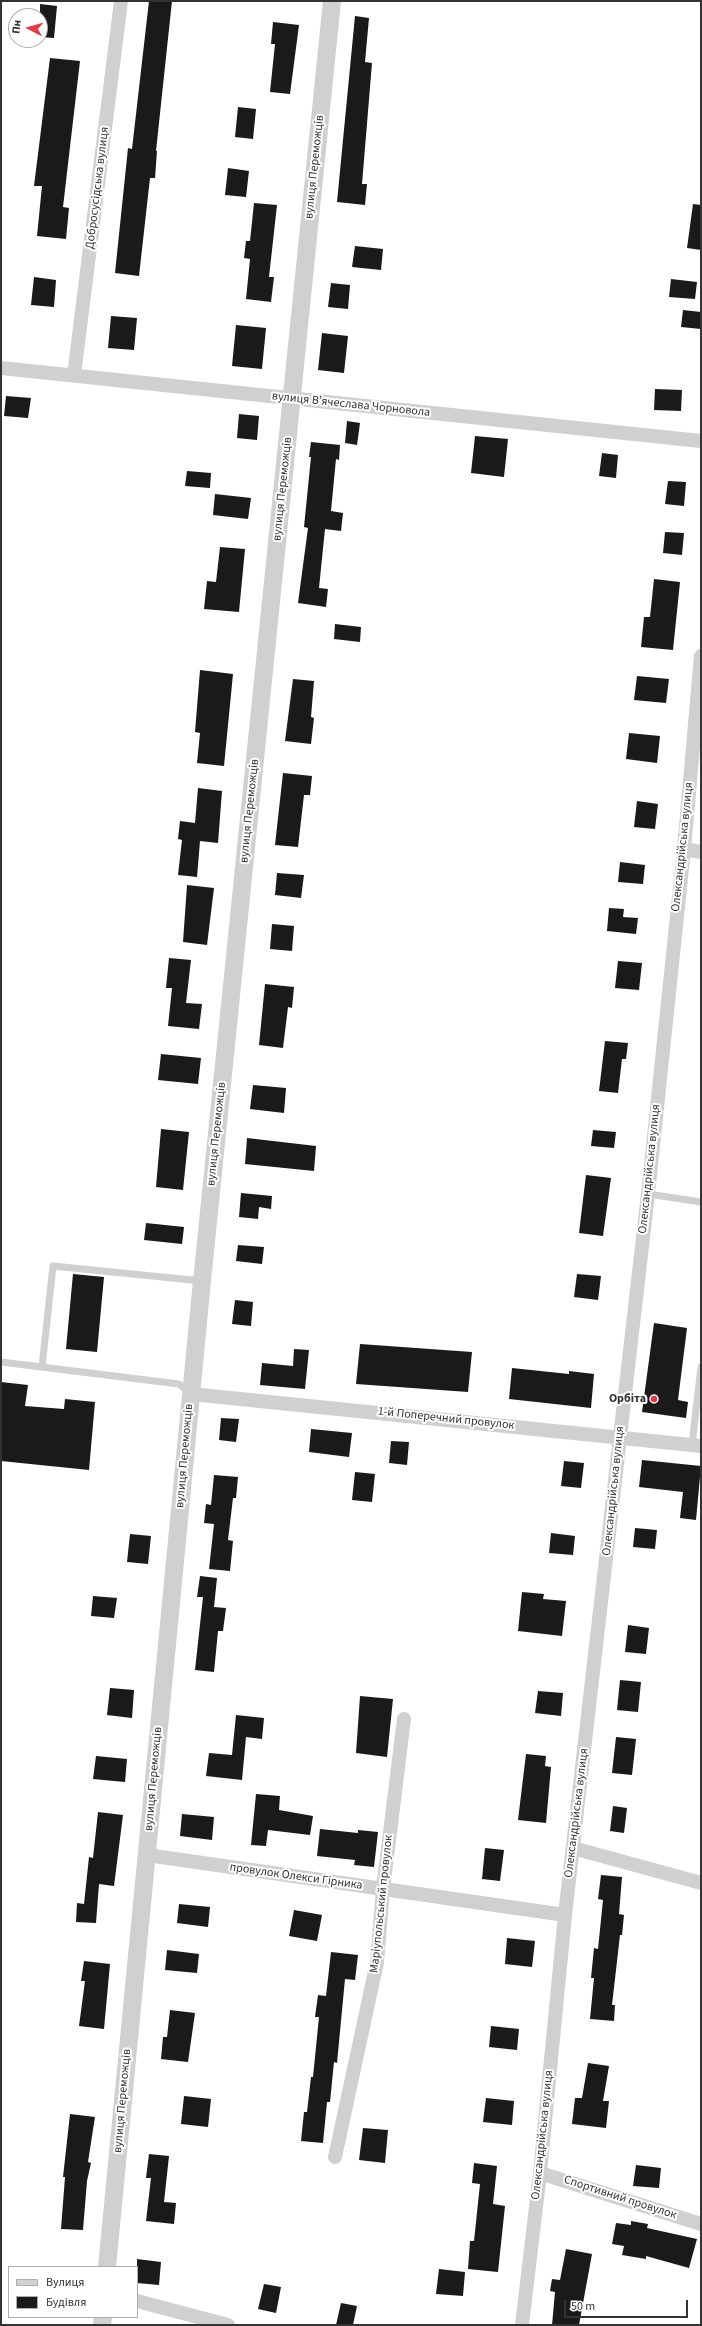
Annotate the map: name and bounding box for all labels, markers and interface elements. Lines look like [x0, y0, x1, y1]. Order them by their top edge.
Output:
north arrow [8, 8, 48, 48]
text: Пн [8, 19, 25, 34]
street label: вулиця Переможців [302, 114, 328, 220]
street label: Добросусідська вулиця [83, 126, 113, 250]
street label: вулиця Вʼячеслава Чорновола [271, 390, 431, 420]
street label: вулиця Переможців [270, 436, 296, 542]
street label: вулиця Переможців [237, 758, 263, 864]
street label: Олександрійська вулиця [669, 781, 697, 913]
street label: вулиця Переможців [204, 1081, 230, 1187]
street label: Олександрійська вулиця [636, 1103, 664, 1235]
place label: Орбіта [609, 1392, 646, 1406]
marker: Орбіта [649, 1394, 659, 1404]
street label: вулиця Переможців [173, 1403, 197, 1509]
street label: 1-й Поперечний провулок [377, 1405, 515, 1433]
street label: Олександрійська вулиця [600, 1425, 628, 1557]
street label: вулиця Переможців [142, 1726, 166, 1832]
street label: Олександрійська вулиця [562, 1748, 592, 1878]
street label: Маріупольський провулок [368, 1834, 396, 1974]
street label: провулок Олекси Гірника [229, 1861, 363, 1893]
street label: вулиця Переможців [111, 2048, 135, 2154]
street label: Олександрійська вулиця [529, 2069, 557, 2201]
street label: Спортивний провулок [562, 2173, 678, 2223]
legend [8, 2266, 138, 2318]
text: Вулиця [46, 2274, 84, 2291]
scale bar [566, 2292, 690, 2318]
text: Будівля [46, 2294, 86, 2311]
text: 50 m [571, 2298, 595, 2315]

